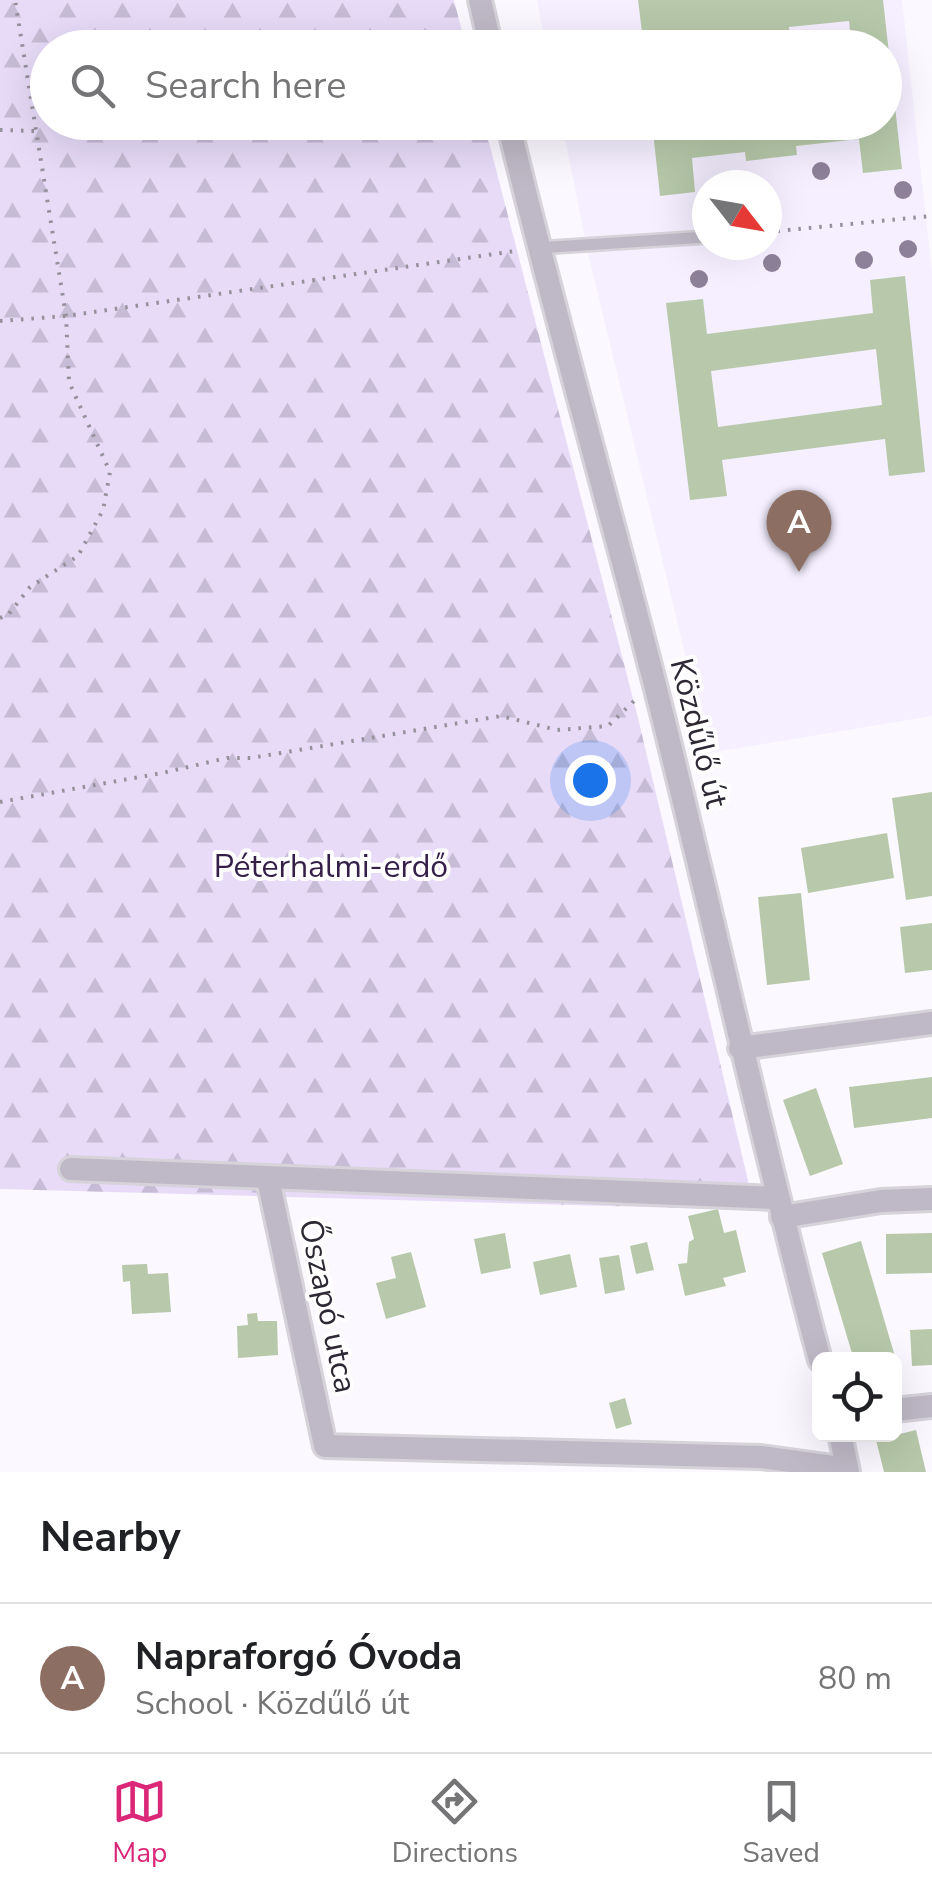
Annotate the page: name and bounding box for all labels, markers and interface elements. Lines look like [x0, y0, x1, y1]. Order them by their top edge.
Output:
search box [30, 30, 902, 140]
icon: search [65, 58, 120, 113]
text: Search here [145, 60, 346, 111]
north arrow [692, 170, 782, 260]
pin: A [766, 490, 832, 572]
street label: Közdűlő út [660, 654, 739, 813]
your location [565, 755, 616, 806]
park label: Péterhalmi-erdő [214, 845, 448, 888]
street label: Őszapó utca [289, 1215, 367, 1397]
map controls [812, 1352, 902, 1442]
button: locate [812, 1352, 902, 1442]
text: Nearby [40, 1509, 181, 1566]
text: Napraforgó Óvoda [135, 1631, 462, 1682]
text: A [61, 1657, 84, 1700]
text: 80 m [818, 1657, 892, 1700]
text: School · Közdűlő út [135, 1682, 409, 1725]
tab: Map [112, 1774, 167, 1872]
tab: Directions [392, 1774, 518, 1872]
tab: Saved [742, 1774, 820, 1872]

